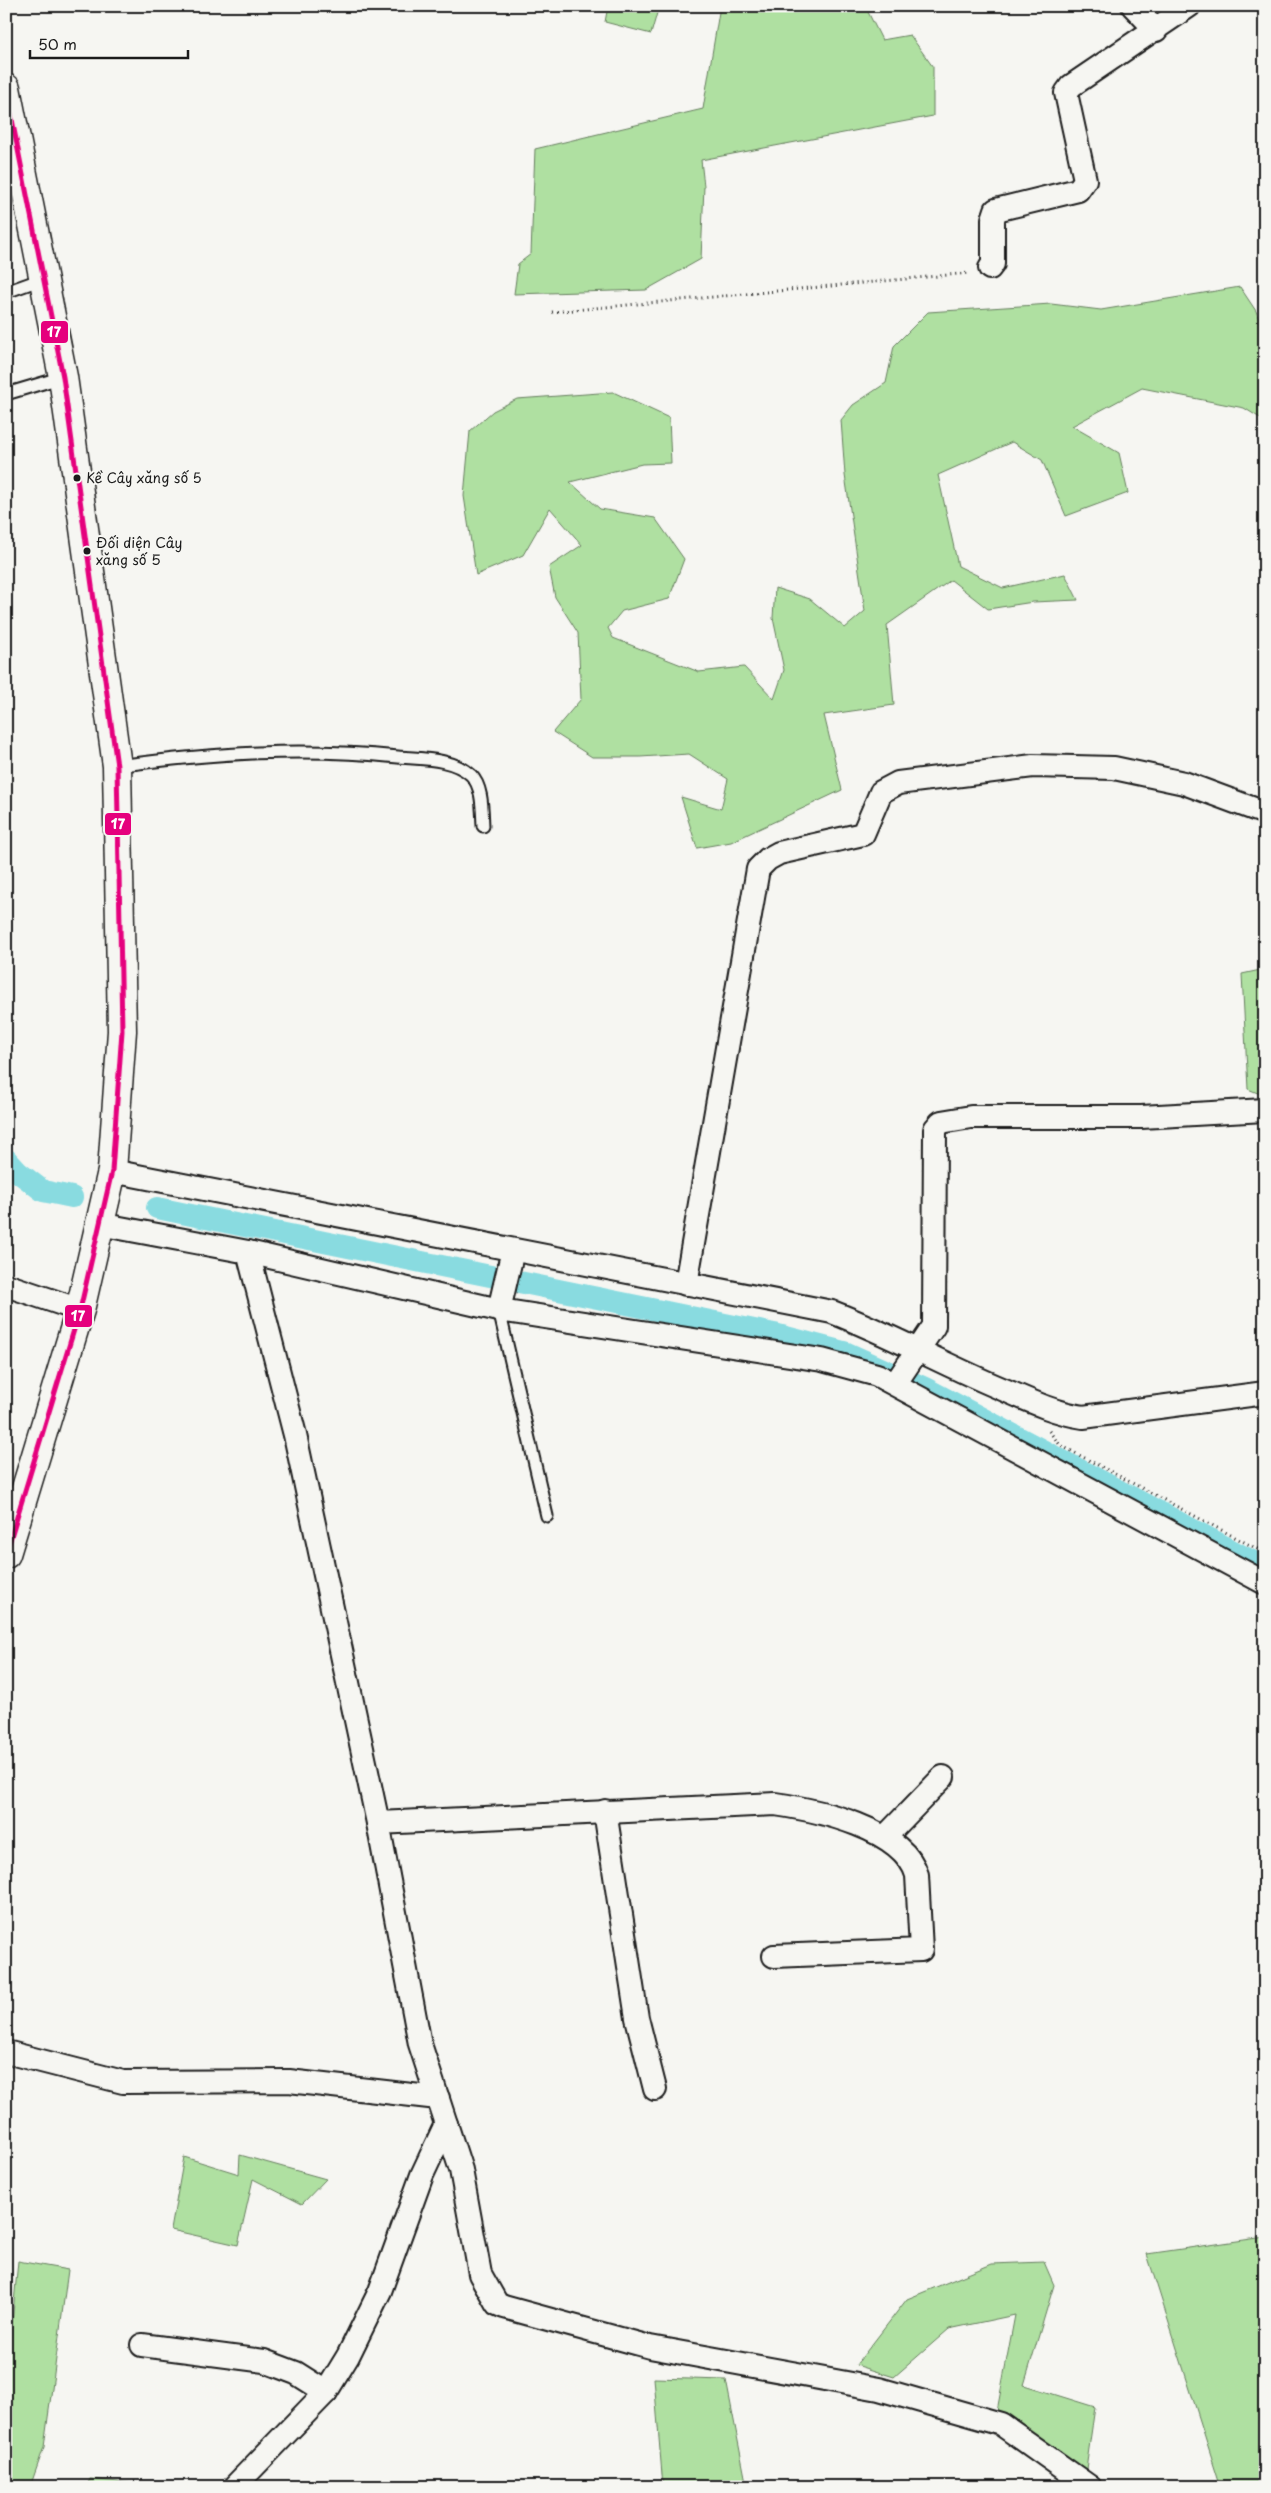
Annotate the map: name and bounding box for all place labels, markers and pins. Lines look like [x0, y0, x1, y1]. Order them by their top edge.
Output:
place label: Kề Cây xăng số 5 [86, 467, 202, 488]
marker: Kề Cây xăng số 5 [72, 473, 82, 483]
place label: Đối diện Cây xăng số 5 [96, 532, 182, 570]
marker: Đối diện Cây xăng số 5 [82, 546, 92, 556]

